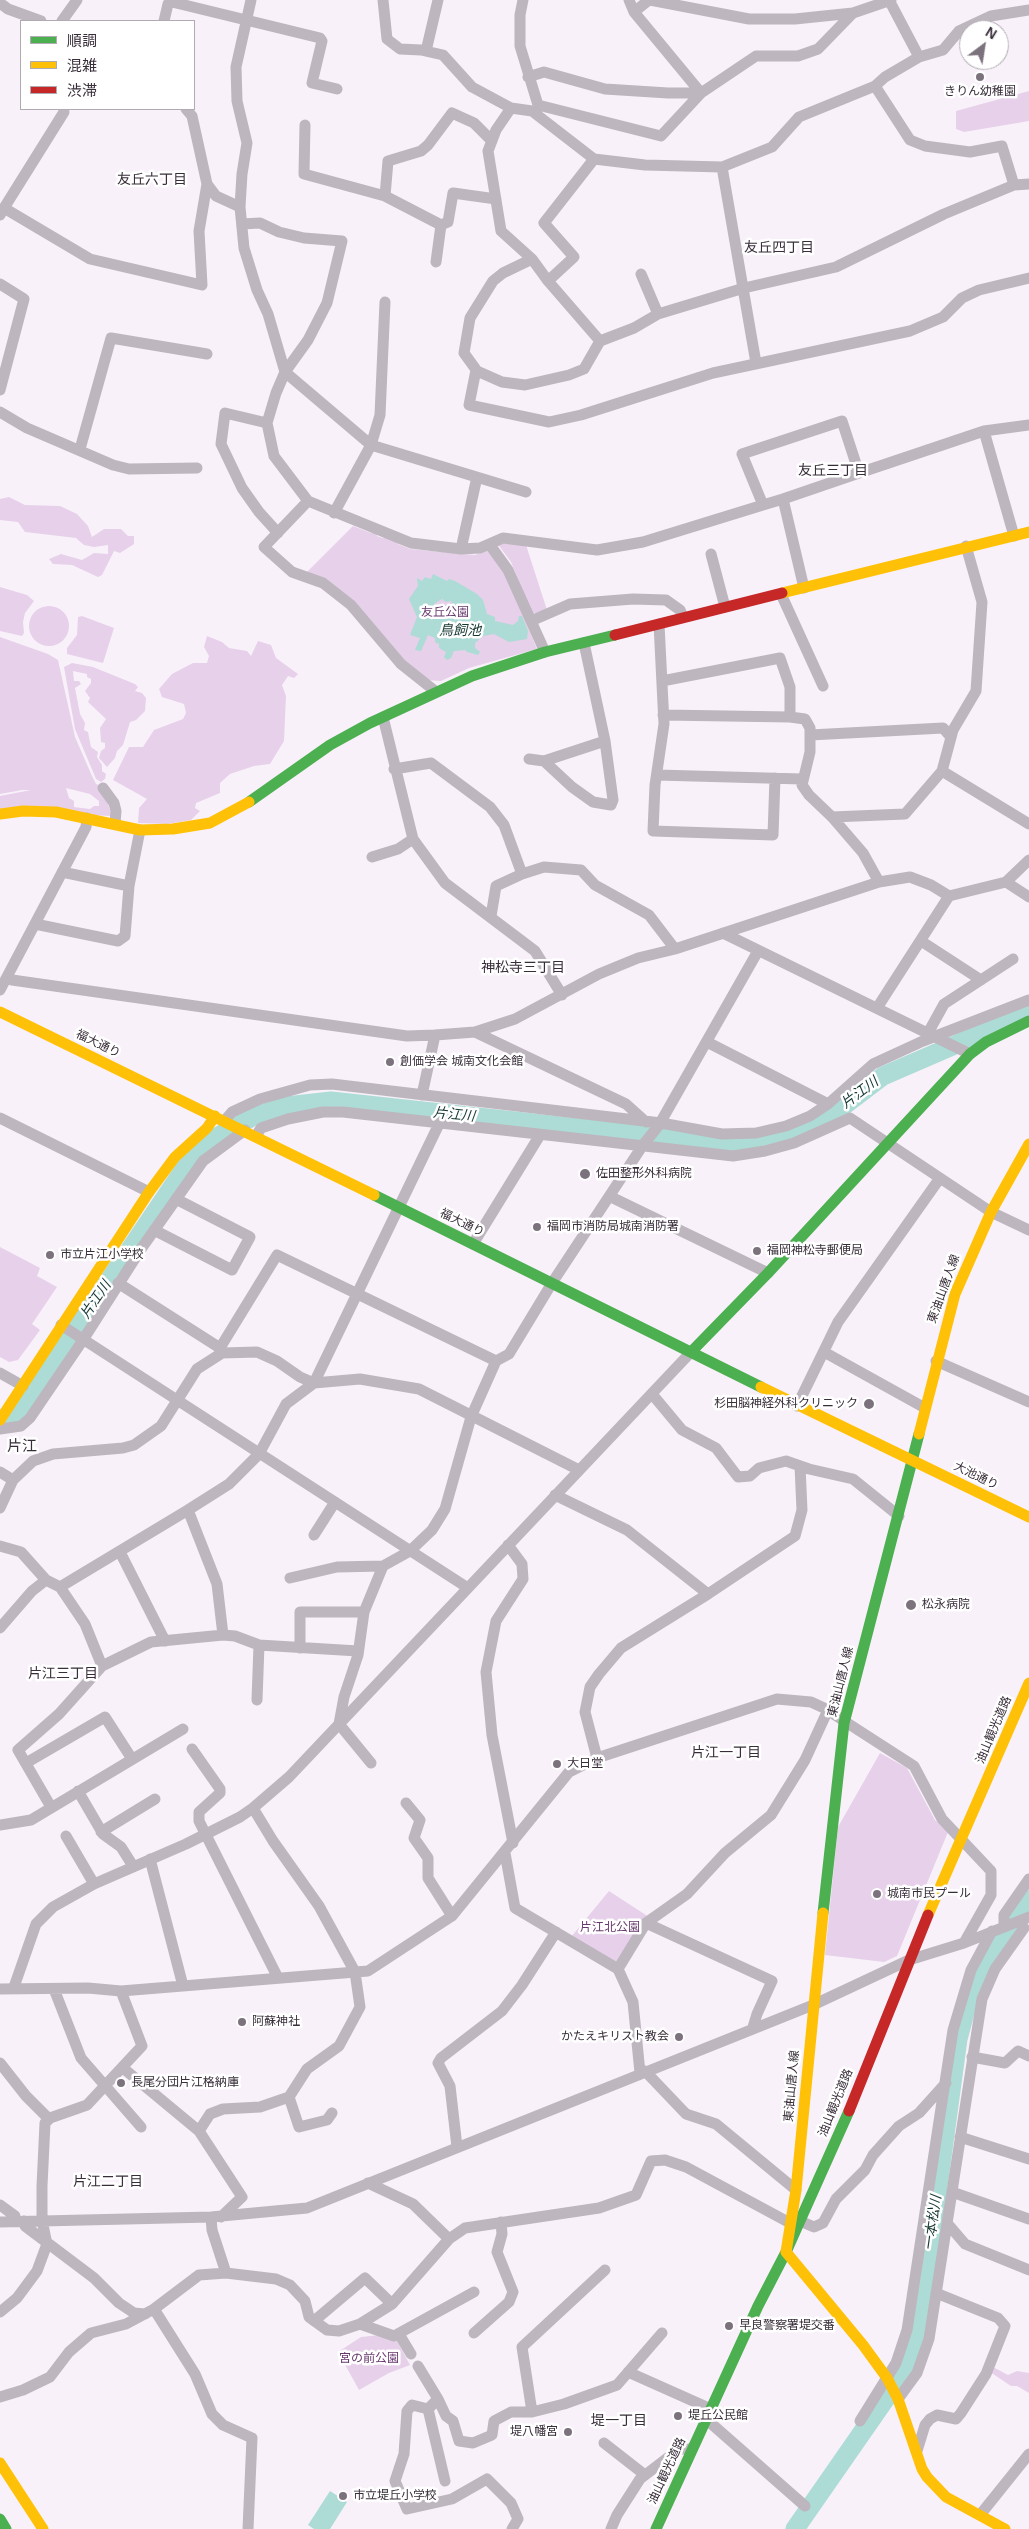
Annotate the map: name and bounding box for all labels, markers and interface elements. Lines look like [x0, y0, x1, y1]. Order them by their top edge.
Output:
legend [20, 20, 195, 110]
north arrow [959, 20, 1009, 70]
text: N [983, 24, 1000, 42]
text: 順調 [67, 32, 97, 49]
text: 混雑 [67, 57, 97, 74]
marker: きりん幼稚園 [974, 71, 986, 83]
text: 渋滞 [67, 82, 97, 99]
place label: きりん幼稚園 [944, 85, 1016, 99]
district label: 友丘六丁目 [117, 172, 187, 188]
district label: 友丘四丁目 [744, 240, 814, 256]
district label: 友丘三丁目 [798, 463, 868, 479]
park label: 友丘公園 [421, 606, 469, 620]
water label: 鳥飼池 [439, 623, 481, 639]
district label: 神松寺三丁目 [481, 960, 565, 976]
street label: 福大通り [73, 1027, 123, 1061]
place label: 創価学会 城南文化会館 [400, 1055, 523, 1069]
marker: 創価学会 城南文化会館 [384, 1056, 396, 1068]
water label: 片江川 [838, 1074, 882, 1112]
water label: 片江川 [432, 1104, 476, 1126]
marker: 佐田整形外科病院 [578, 1167, 592, 1181]
place label: 佐田整形外科病院 [596, 1167, 692, 1181]
street label: 福大通り [437, 1206, 487, 1240]
place label: 福岡市消防局城南消防署 [547, 1220, 679, 1234]
marker: 福岡市消防局城南消防署 [531, 1221, 543, 1233]
place label: 福岡神松寺郵便局 [767, 1244, 863, 1258]
marker: 福岡神松寺郵便局 [751, 1245, 763, 1257]
place label: 市立片江小学校 [60, 1248, 144, 1262]
marker: 市立片江小学校 [44, 1249, 56, 1261]
street label: 東油山唐人線 [925, 1253, 963, 1325]
water label: 片江川 [77, 1278, 115, 1322]
place label: 杉田脳神経外科クリニック [714, 1397, 858, 1411]
marker: 杉田脳神経外科クリニック [862, 1397, 876, 1411]
district label: 片江 [7, 1438, 37, 1456]
street label: 大池通り [951, 1459, 1001, 1493]
marker: 松永病院 [904, 1598, 918, 1612]
place label: 松永病院 [922, 1598, 970, 1612]
street label: 東油山唐人線 [825, 1645, 857, 1719]
district label: 片江三丁目 [28, 1666, 98, 1682]
street label: 油山観光道路 [973, 1694, 1015, 1766]
district label: 片江一丁目 [691, 1745, 761, 1761]
place label: 大日堂 [567, 1757, 603, 1771]
marker: 大日堂 [551, 1758, 563, 1770]
place label: 城南市民プール [887, 1887, 971, 1901]
marker: 城南市民プール [871, 1888, 883, 1900]
park label: 片江北公園 [580, 1921, 640, 1935]
place label: 阿蘇神社 [252, 2015, 300, 2029]
marker: 阿蘇神社 [236, 2016, 248, 2028]
place label: かたえキリスト教会 [561, 2030, 669, 2044]
marker: かたえキリスト教会 [673, 2031, 685, 2043]
street label: 東油山唐人線 [782, 2050, 802, 2122]
street label: 油山観光道路 [816, 2067, 856, 2139]
place label: 長尾分団片江格納庫 [131, 2076, 239, 2090]
marker: 長尾分団片江格納庫 [115, 2077, 127, 2089]
district label: 片江二丁目 [73, 2174, 143, 2190]
water label: 一本松川 [921, 2194, 945, 2252]
place label: 早良警察署堤交番 [739, 2319, 835, 2333]
marker: 早良警察署堤交番 [723, 2320, 735, 2332]
park label: 宮の前公園 [339, 2352, 399, 2366]
place label: 堤丘公民館 [688, 2409, 748, 2423]
marker: 堤丘公民館 [672, 2410, 684, 2422]
district label: 堤一丁目 [591, 2413, 647, 2429]
place label: 堤八幡宮 [510, 2425, 558, 2439]
marker: 堤八幡宮 [562, 2426, 574, 2438]
street label: 油山観光道路 [645, 2435, 689, 2507]
place label: 市立堤丘小学校 [353, 2489, 437, 2503]
marker: 市立堤丘小学校 [337, 2490, 349, 2502]

